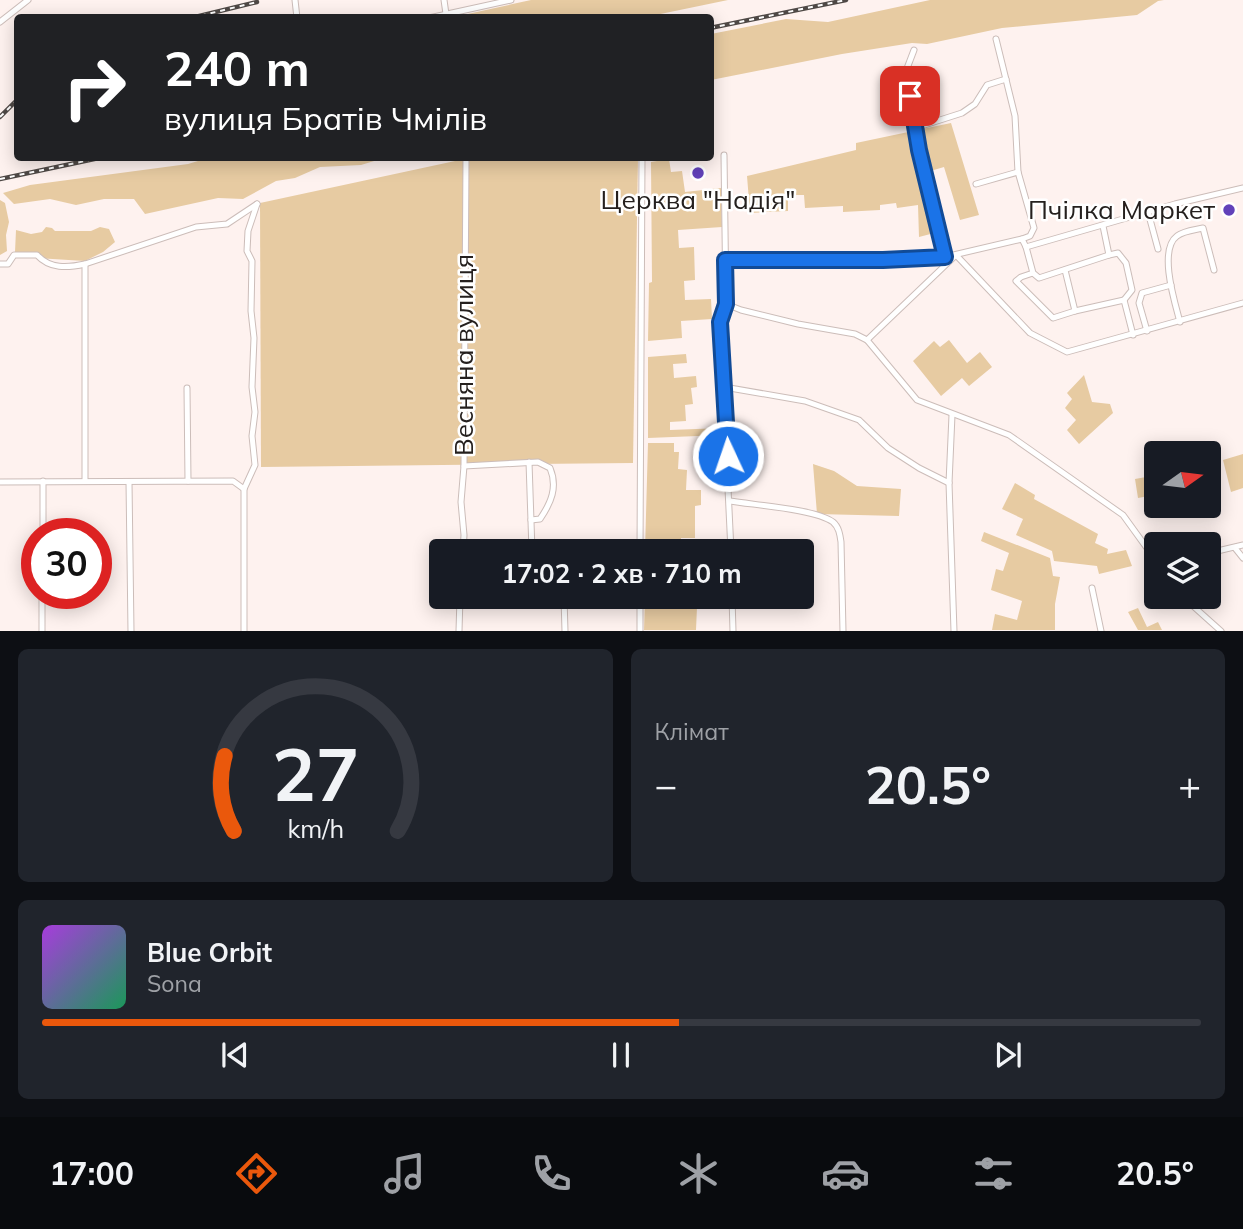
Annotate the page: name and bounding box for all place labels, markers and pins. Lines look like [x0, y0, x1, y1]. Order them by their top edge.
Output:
pin [880, 66, 940, 126]
marker: Церква "Надія" [690, 165, 706, 181]
place label: Церква "Надія" [600, 183, 796, 216]
place label: Пчілка Маркет [1028, 193, 1215, 226]
marker: Пчілка Маркет [1221, 202, 1237, 218]

